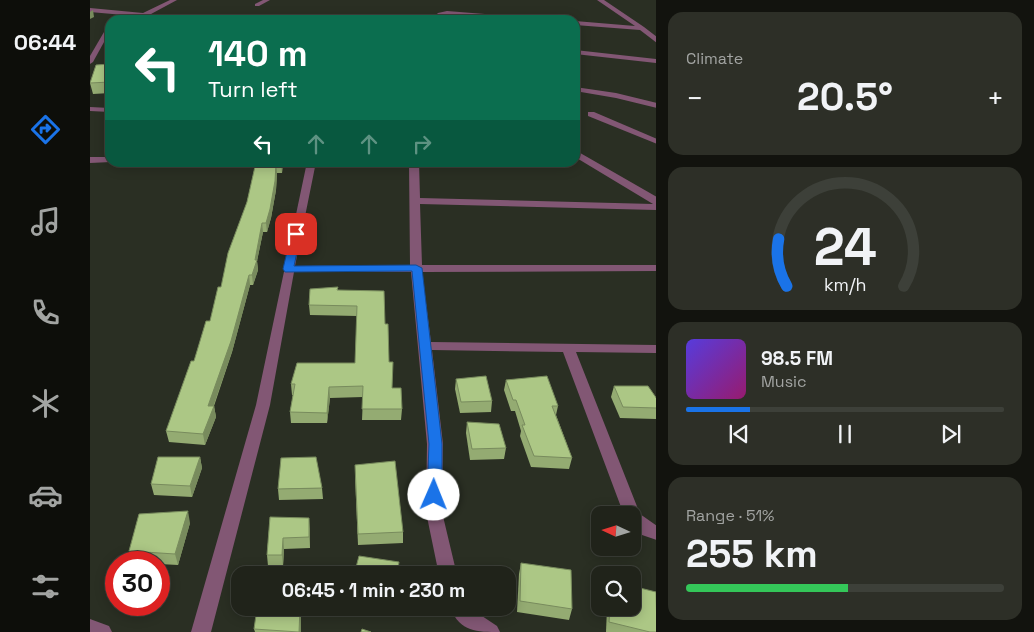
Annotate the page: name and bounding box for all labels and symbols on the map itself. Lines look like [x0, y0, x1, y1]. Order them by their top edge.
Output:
pin [275, 213, 317, 255]
position arrow [407, 468, 459, 520]
north arrow [591, 506, 641, 556]
speed limit sign: 30 [105, 551, 170, 616]

